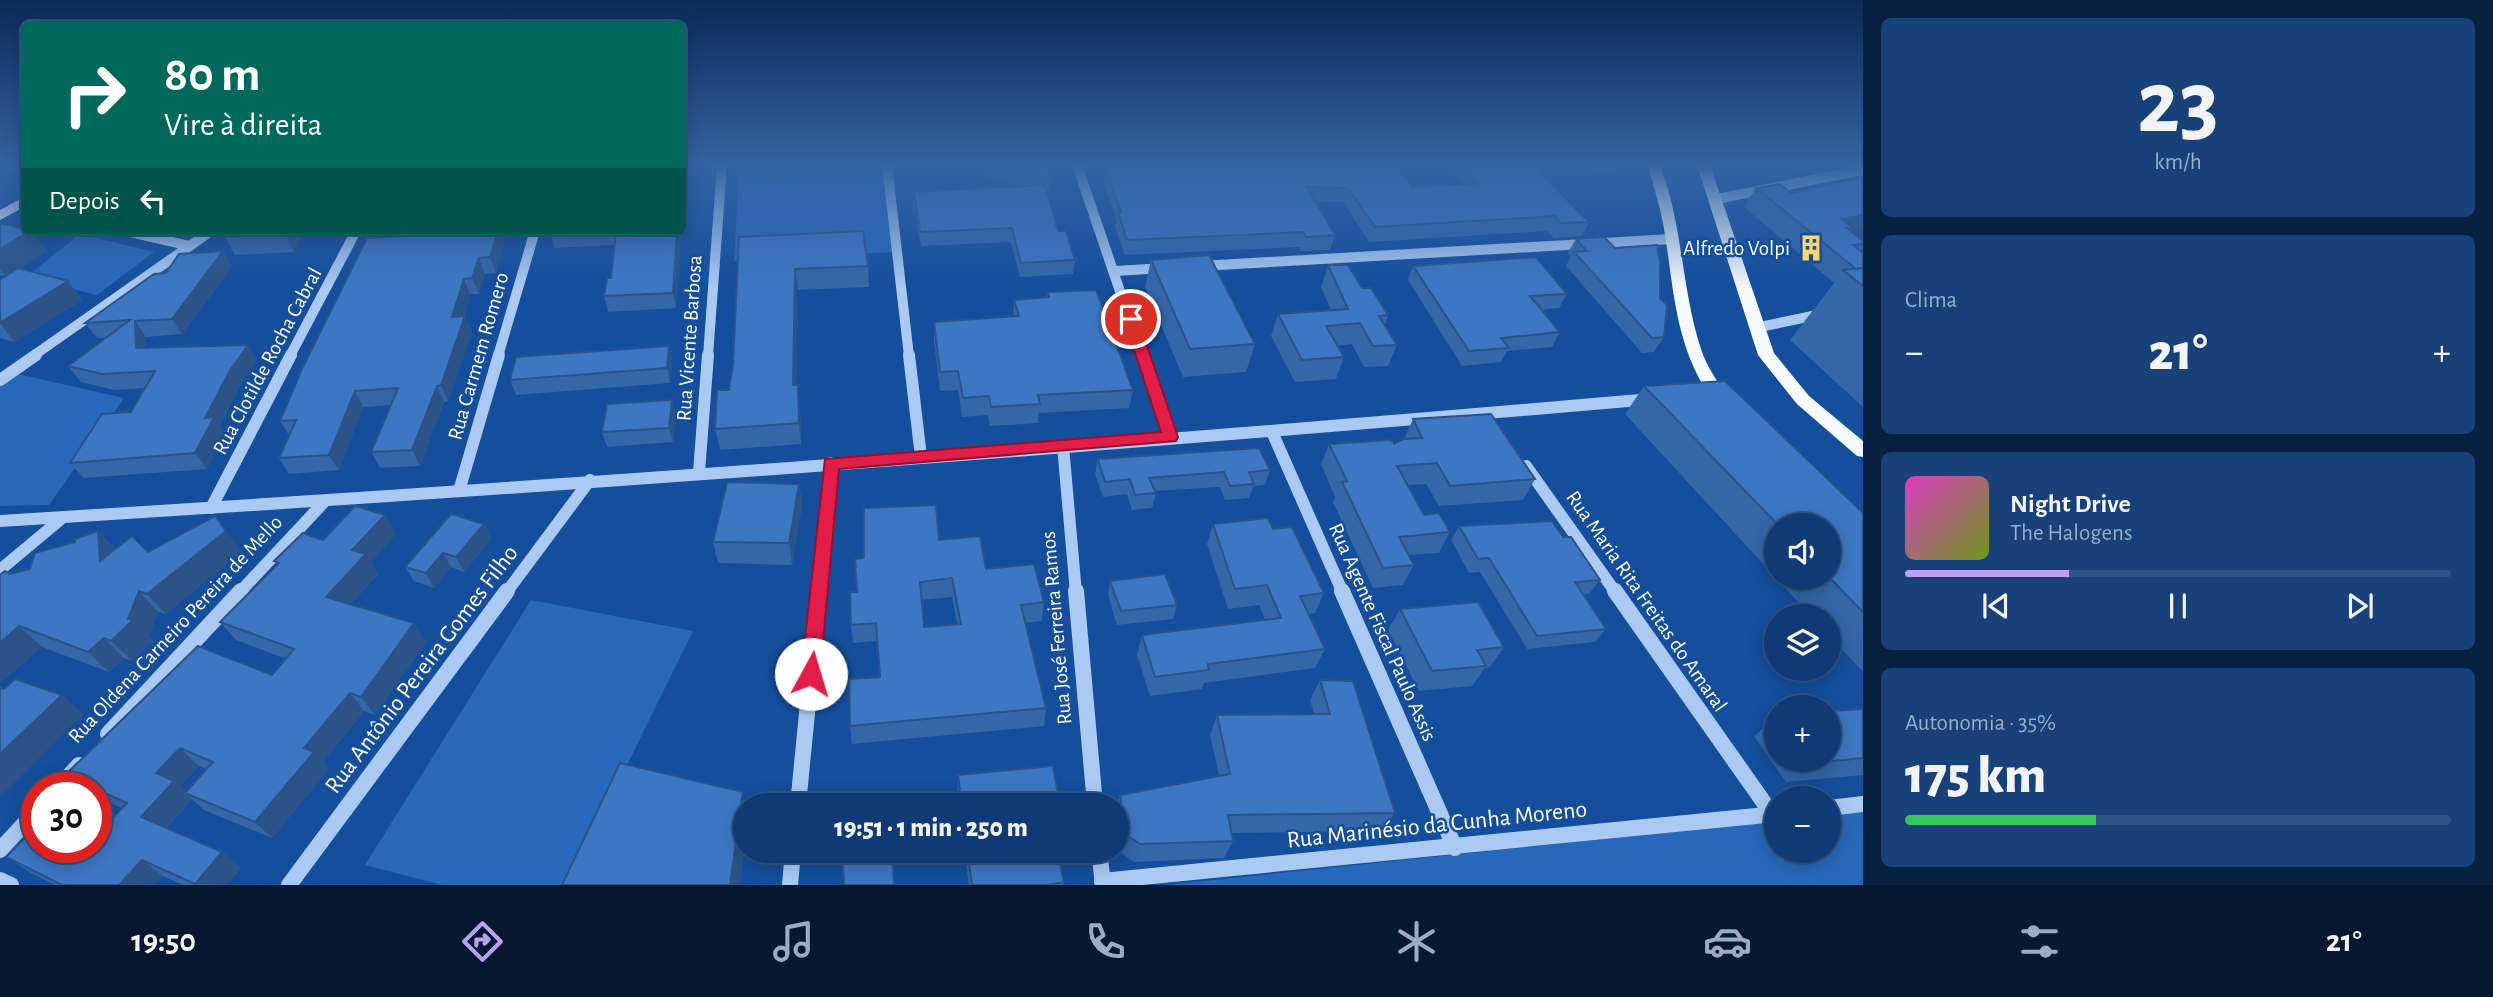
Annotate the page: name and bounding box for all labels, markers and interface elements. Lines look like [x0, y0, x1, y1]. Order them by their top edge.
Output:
icon: right [49, 49, 140, 140]
text: 80 m [164, 51, 261, 100]
text: 23 [2137, 58, 2219, 149]
text: Vire à direita [164, 109, 322, 141]
text: km/h [2154, 151, 2202, 174]
icon: left [134, 182, 172, 220]
text: Depois [49, 188, 120, 214]
building icon: Alfredo Volpi [1796, 233, 1826, 263]
place label: Alfredo Volpi [1683, 238, 1790, 259]
street label: Rua Vicente Barbosa [673, 254, 706, 422]
street label: Rua Clotilde Rocha Cabral [209, 264, 326, 458]
street label: Rua Carmem Romero [444, 270, 513, 442]
pin [1101, 289, 1161, 349]
text: Clima [1905, 289, 1957, 312]
icon: arrive [1112, 300, 1150, 338]
text: 21° [2148, 327, 2208, 379]
text: − [1905, 334, 1923, 372]
text: + [2433, 334, 2451, 372]
street label: Rua Maria Rita Freitas do Amaral [1562, 487, 1731, 716]
text: Night Drive [2010, 491, 2131, 517]
street label: Rua Oldena Carneiro Pereira de Mello [64, 511, 286, 747]
map controls [1764, 513, 1841, 863]
button: sound [1764, 513, 1841, 590]
street label: Rua Agente Fiscal Paulo Assis [1325, 520, 1440, 744]
text: The Halogens [2010, 522, 2132, 545]
street label: Rua José Ferreira Ramos [1038, 530, 1075, 726]
street label: Rua Antônio Pereira Gomes Filho [321, 541, 523, 798]
icon: previous [1977, 587, 2015, 625]
icon: pause [2159, 587, 2197, 625]
icon: next [2341, 587, 2379, 625]
button: layers [1764, 604, 1841, 681]
position arrow [774, 637, 848, 711]
button: + [1764, 695, 1841, 772]
text: Autonomia · 35% [1905, 712, 2056, 735]
text: 175 km [1905, 750, 2046, 802]
speed limit sign: 30 [21, 772, 112, 863]
button: − [1764, 786, 1841, 863]
street label: Rua Marinésio da Cunha Moreno [1286, 797, 1588, 853]
text: 19:51 · 1 min · 250 m [834, 815, 1028, 841]
icon: directions [458, 917, 507, 966]
icon: music [769, 917, 818, 966]
icon: phone [1081, 917, 1130, 966]
icon: climate [1392, 917, 1441, 966]
icon: car [1703, 917, 1752, 966]
icon: filters [2015, 917, 2064, 966]
text: 19:50 [131, 925, 196, 957]
text: 21° [2326, 925, 2362, 957]

